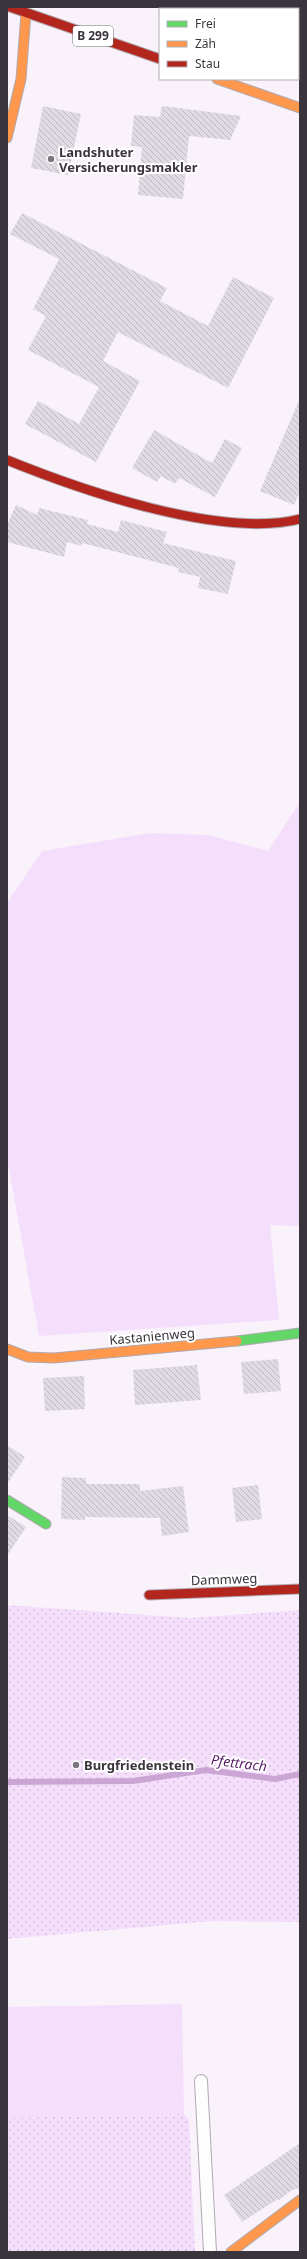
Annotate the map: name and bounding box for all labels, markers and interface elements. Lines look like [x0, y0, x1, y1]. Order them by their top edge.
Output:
legend [159, 8, 299, 80]
text: Frei [195, 15, 216, 32]
road number: B 299 [73, 26, 113, 46]
text: Zäh [195, 35, 216, 52]
text: Stau [195, 55, 220, 72]
place label: Landshuter Versicherungsmakler [59, 143, 198, 176]
marker: Landshuter Versicherungsmakler [46, 154, 56, 164]
street label: Kastanienweg [108, 1323, 196, 1349]
street label: Dammweg [190, 1569, 258, 1589]
water label: Pfettrach [210, 1750, 268, 1775]
place label: Burgfriedenstein [84, 1756, 194, 1774]
marker: Burgfriedenstein [71, 1760, 81, 1770]

